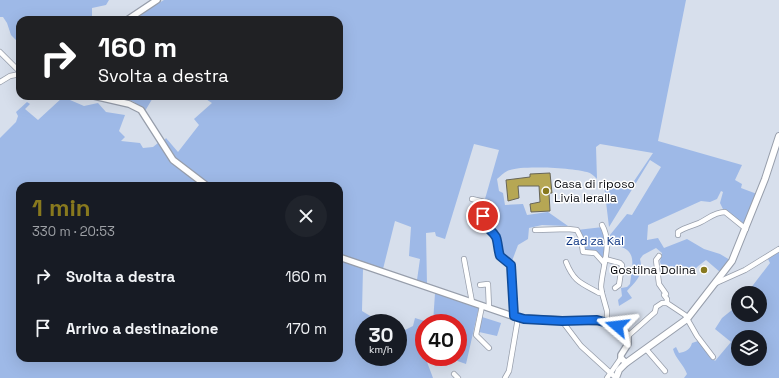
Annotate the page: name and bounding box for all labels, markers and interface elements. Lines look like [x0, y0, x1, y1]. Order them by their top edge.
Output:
text: 160 m [98, 29, 177, 65]
icon: right [32, 32, 84, 84]
text: Svolta a destra [98, 64, 229, 87]
place label: Casa di riposo Livia Ieralla [554, 176, 635, 206]
marker: Casa di riposo Livia Ieralla [541, 186, 551, 196]
text: 1 min [32, 192, 91, 223]
button: close [285, 195, 327, 237]
pin [466, 199, 500, 233]
icon: arrive [472, 205, 494, 227]
text: 330 m · 20:53 [32, 223, 115, 240]
park label: Zad za Kal [566, 233, 624, 249]
place label: Gostilna Dolina [610, 262, 696, 278]
icon: right [32, 265, 54, 287]
marker: Gostilna Dolina [699, 265, 709, 275]
text: Svolta a destra [66, 267, 175, 286]
text: 160 m [285, 267, 327, 286]
map controls [731, 286, 767, 366]
button: search [731, 286, 767, 322]
position arrow [596, 305, 638, 347]
speed limit sign: 40 [415, 314, 467, 366]
icon: arrive [32, 317, 54, 339]
text: Arrivo a destinazione [66, 319, 218, 338]
text: 170 m [286, 319, 327, 338]
text: 30 [368, 322, 394, 348]
button: layers [731, 330, 767, 366]
text: km/h [369, 343, 393, 356]

